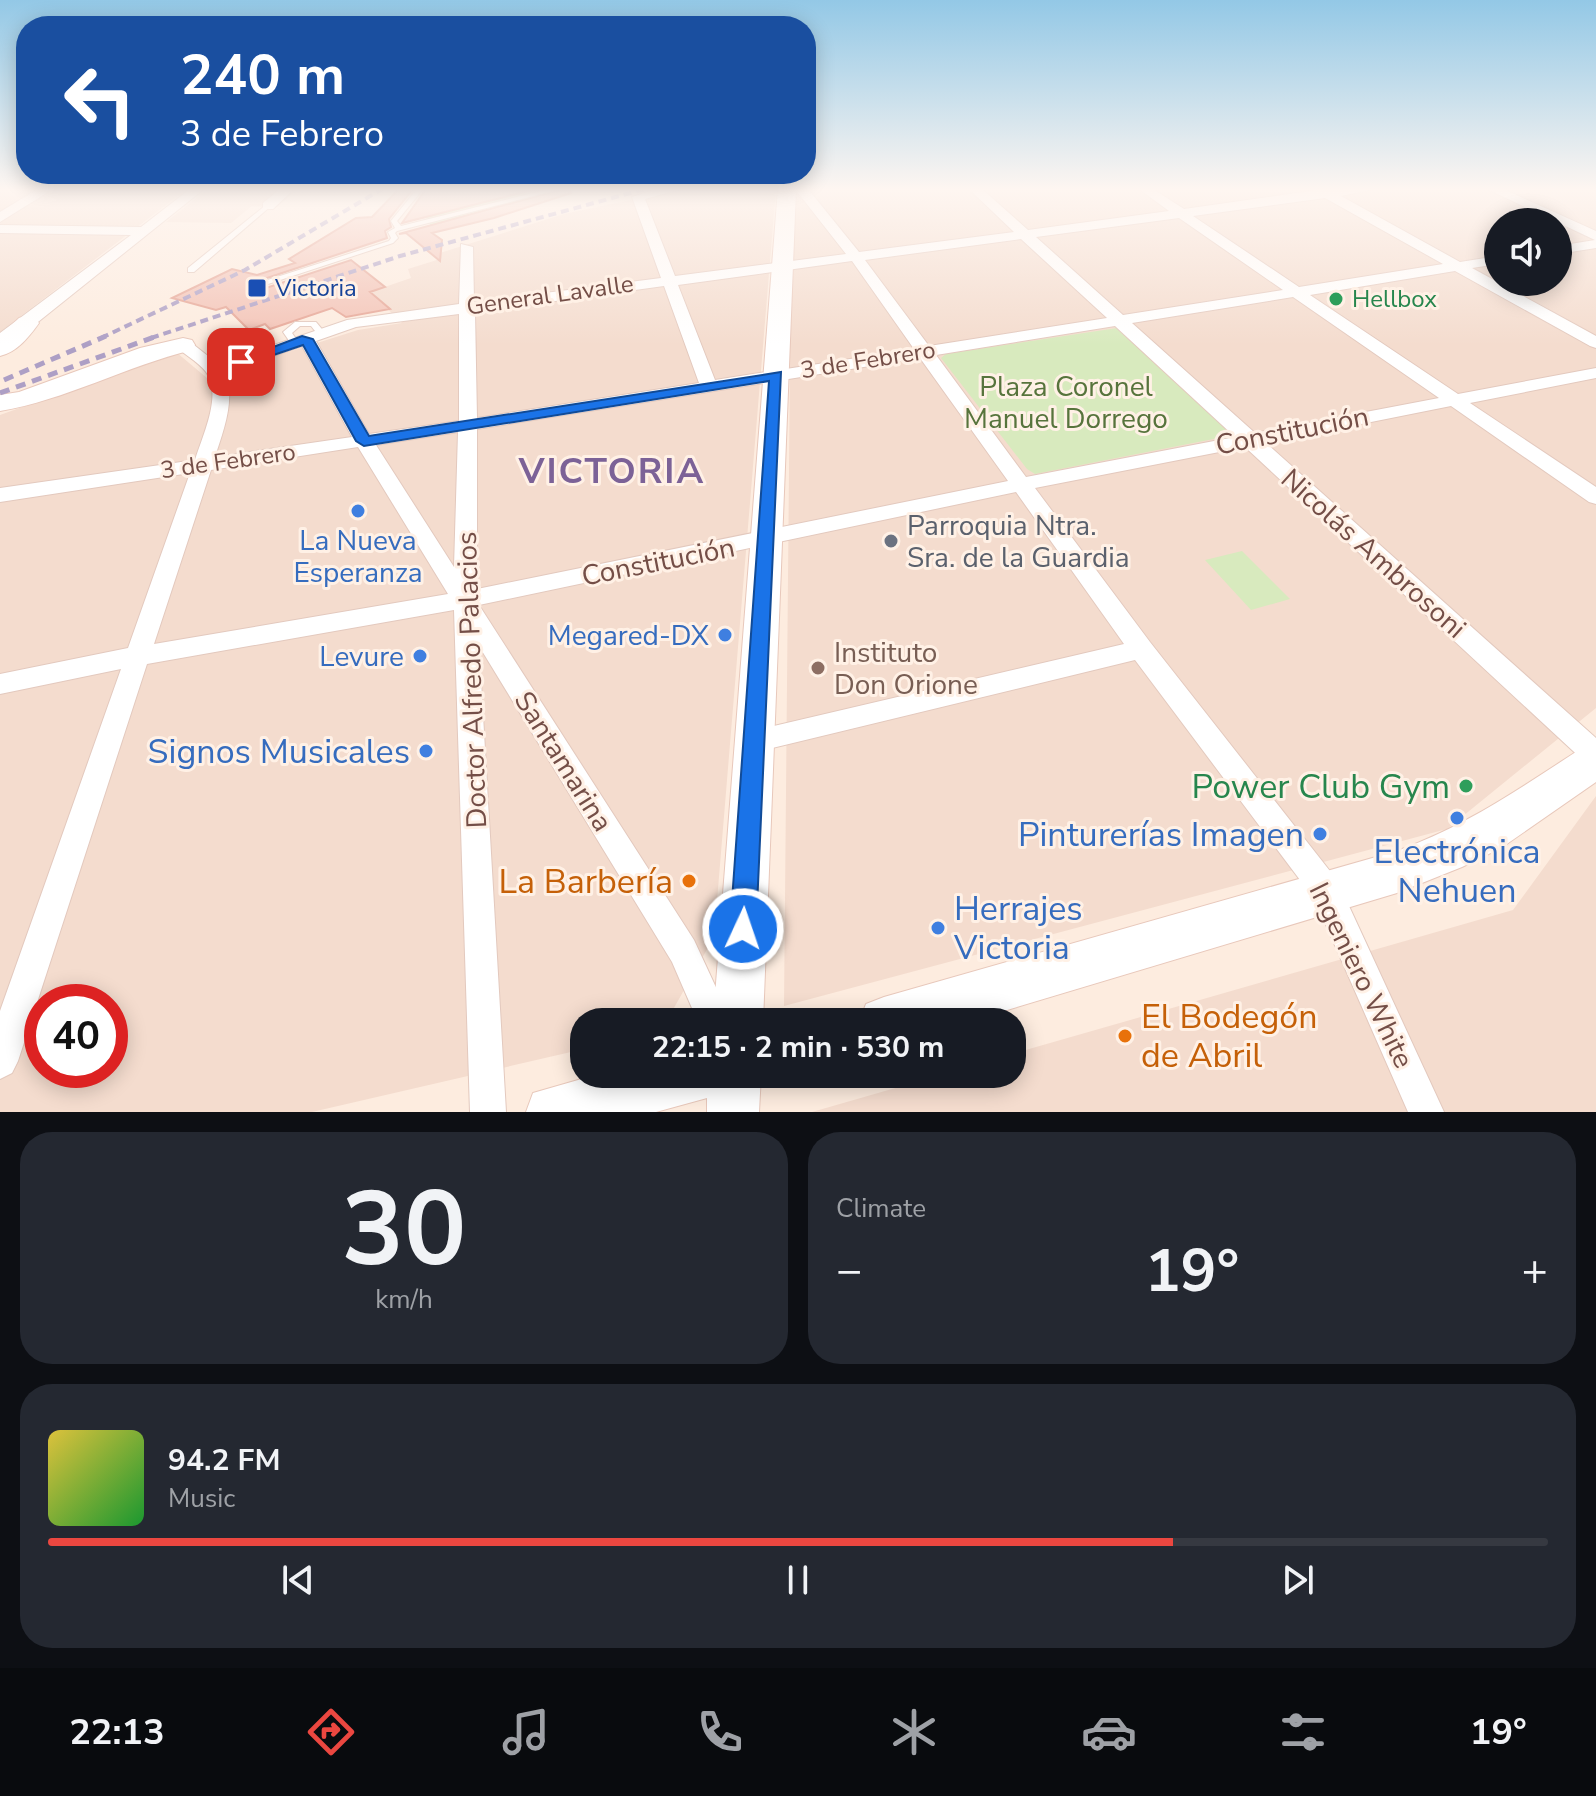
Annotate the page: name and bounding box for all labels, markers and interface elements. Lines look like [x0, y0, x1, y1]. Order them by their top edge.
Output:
text: 240 m [180, 37, 345, 114]
icon: left [48, 48, 152, 152]
text: 3 de Febrero [180, 110, 384, 159]
map controls [1484, 208, 1572, 296]
button: sound [1484, 208, 1572, 296]
street label: General Lavalle [464, 267, 636, 323]
place label: Victoria [274, 272, 357, 304]
marker: Victoria [246, 277, 268, 299]
place label: Hellbox [1352, 283, 1437, 315]
marker: Hellbox [1327, 290, 1345, 308]
pin [207, 328, 275, 396]
street label: 3 de Febrero [798, 334, 938, 386]
icon: arrive [219, 340, 263, 384]
park label: Plaza Coronel Manuel Dorrego [964, 368, 1168, 438]
street label: Constitución [1212, 398, 1372, 464]
street label: 3 de Febrero [158, 436, 298, 486]
district label: VICTORIA [518, 447, 705, 496]
street label: Nicolás Ambrosoni [1273, 460, 1474, 647]
marker: La Nueva Esperanza [349, 502, 367, 520]
place label: Parroquia Ntra. Sra. de la Guardia [907, 507, 1130, 577]
place label: La Nueva Esperanza [293, 522, 423, 592]
street label: Constitución [578, 529, 738, 595]
street label: Doctor Alfredo Palacios [448, 531, 496, 829]
marker: Parroquia Ntra. Sra. de la Guardia [882, 532, 900, 550]
place label: Megared-DX [548, 617, 709, 655]
marker: Megared-DX [716, 626, 734, 644]
place label: Instituto Don Orione [834, 634, 978, 704]
place label: Levure [319, 638, 404, 676]
marker: Levure [411, 647, 429, 665]
marker: Instituto Don Orione [809, 659, 827, 677]
street label: Santamarina [505, 684, 621, 839]
place label: Signos Musicales [148, 729, 410, 775]
marker: Signos Musicales [417, 742, 435, 760]
place label: Power Club Gym [1191, 764, 1450, 810]
marker: Power Club Gym [1457, 777, 1475, 795]
marker: Electrónica Nehuen [1448, 809, 1466, 827]
place label: Pinturerías Imagen [1018, 812, 1304, 858]
marker: Pinturerías Imagen [1311, 825, 1329, 843]
place label: Electrónica Nehuen [1373, 829, 1541, 914]
place label: La Barbería [499, 859, 673, 905]
marker: La Barbería [680, 872, 698, 890]
street label: Ingeniero White [1300, 876, 1422, 1075]
place label: Herrajes Victoria [953, 886, 1083, 971]
position arrow [701, 887, 785, 971]
marker: Herrajes Victoria [929, 919, 947, 937]
speed limit sign: 40 [24, 984, 128, 1088]
place label: El Bodegón de Abril [1141, 994, 1318, 1079]
text: 22:15 · 2 min · 530 m [652, 1027, 944, 1068]
marker: El Bodegón de Abril [1116, 1027, 1134, 1045]
text: 30 [342, 1159, 466, 1301]
text: Climate [836, 1191, 926, 1226]
text: 19° [1145, 1230, 1239, 1312]
text: − [836, 1241, 862, 1301]
text: + [1522, 1241, 1548, 1301]
text: km/h [375, 1282, 433, 1317]
text: 94.2 FM [168, 1440, 280, 1481]
text: Music [168, 1481, 235, 1516]
icon: previous [276, 1558, 320, 1602]
icon: pause [776, 1558, 820, 1602]
icon: next [1276, 1558, 1320, 1602]
icon: directions [303, 1704, 359, 1760]
icon: music [498, 1704, 554, 1760]
icon: phone [692, 1704, 748, 1760]
icon: climate [886, 1704, 942, 1760]
icon: car [1081, 1704, 1137, 1760]
icon: filters [1275, 1704, 1331, 1760]
text: 22:13 [69, 1708, 165, 1757]
text: 19° [1470, 1708, 1527, 1757]

